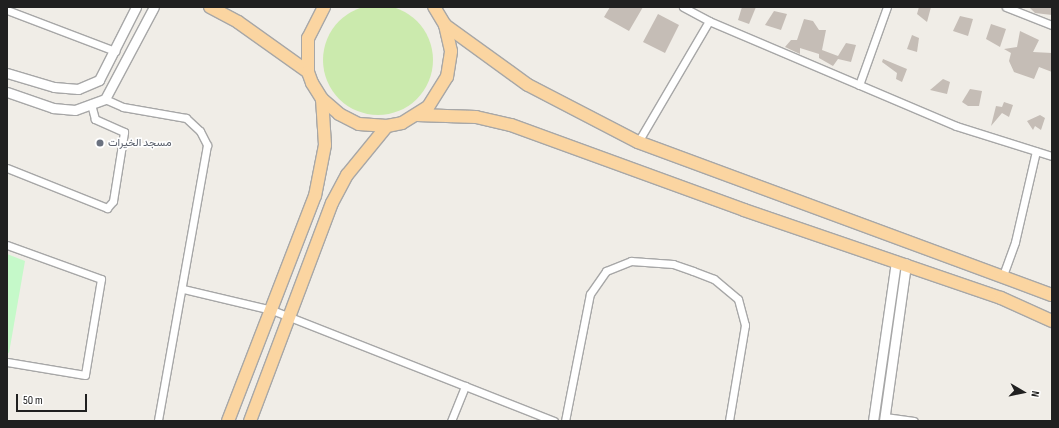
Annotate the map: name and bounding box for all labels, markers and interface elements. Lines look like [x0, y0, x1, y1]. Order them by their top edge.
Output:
place label: مسجد الخيرات [108, 136, 172, 150]
marker: مسجد الخيرات [95, 138, 105, 148]
north arrow [1003, 372, 1043, 412]
scale bar [18, 386, 89, 412]
text: N [1028, 390, 1042, 398]
text: 50 m [23, 393, 43, 408]

